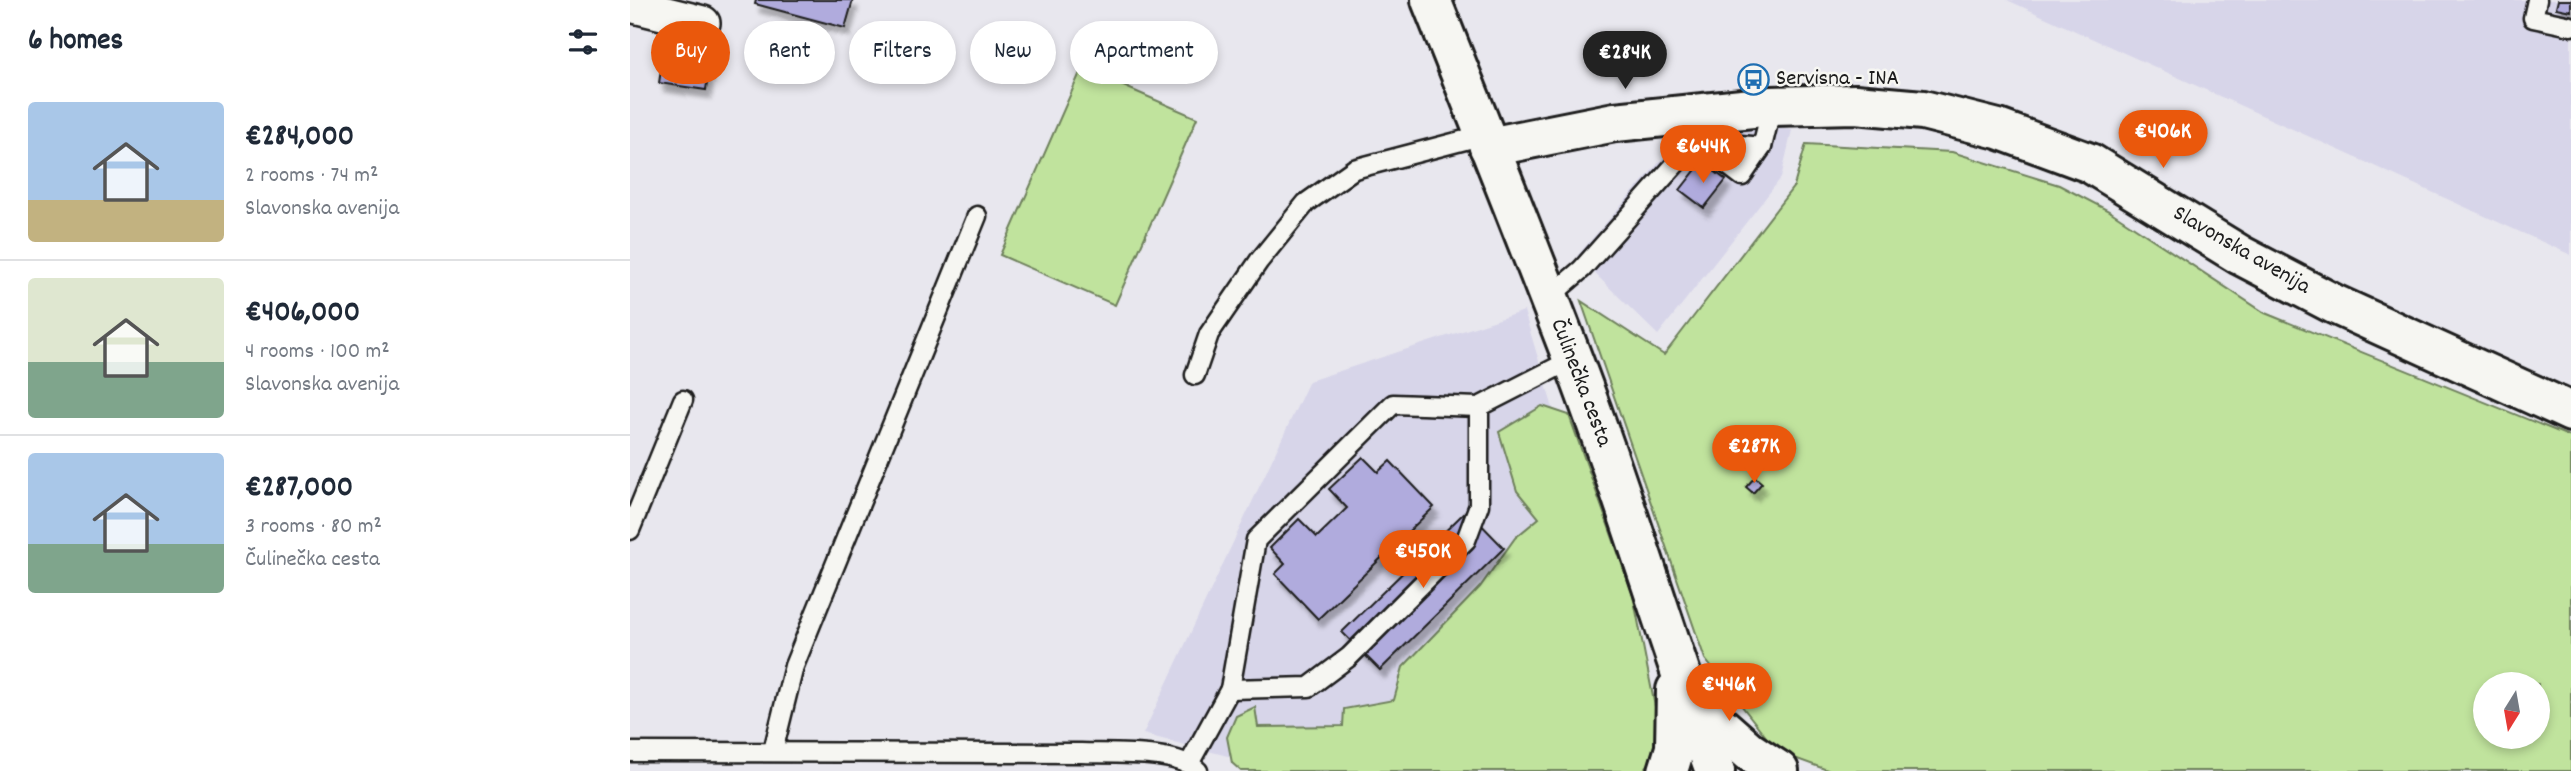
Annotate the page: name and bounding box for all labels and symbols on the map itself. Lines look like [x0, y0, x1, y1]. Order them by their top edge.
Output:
pin: €284K [1576, 32, 1674, 91]
bus stop icon: Servisna - INA [1736, 62, 1770, 96]
place label: Servisna - INA [1776, 63, 1899, 96]
pin: €406K [2114, 110, 2212, 170]
pin: €644K [1654, 125, 1752, 185]
street label: Slavonska avenija [2166, 198, 2317, 304]
street label: Čulinečka cesta [1540, 314, 1620, 453]
pin: €287K [1705, 426, 1803, 485]
pin: €450K [1374, 530, 1472, 590]
pin: €446K [1680, 664, 1778, 723]
north arrow [2473, 672, 2550, 749]

